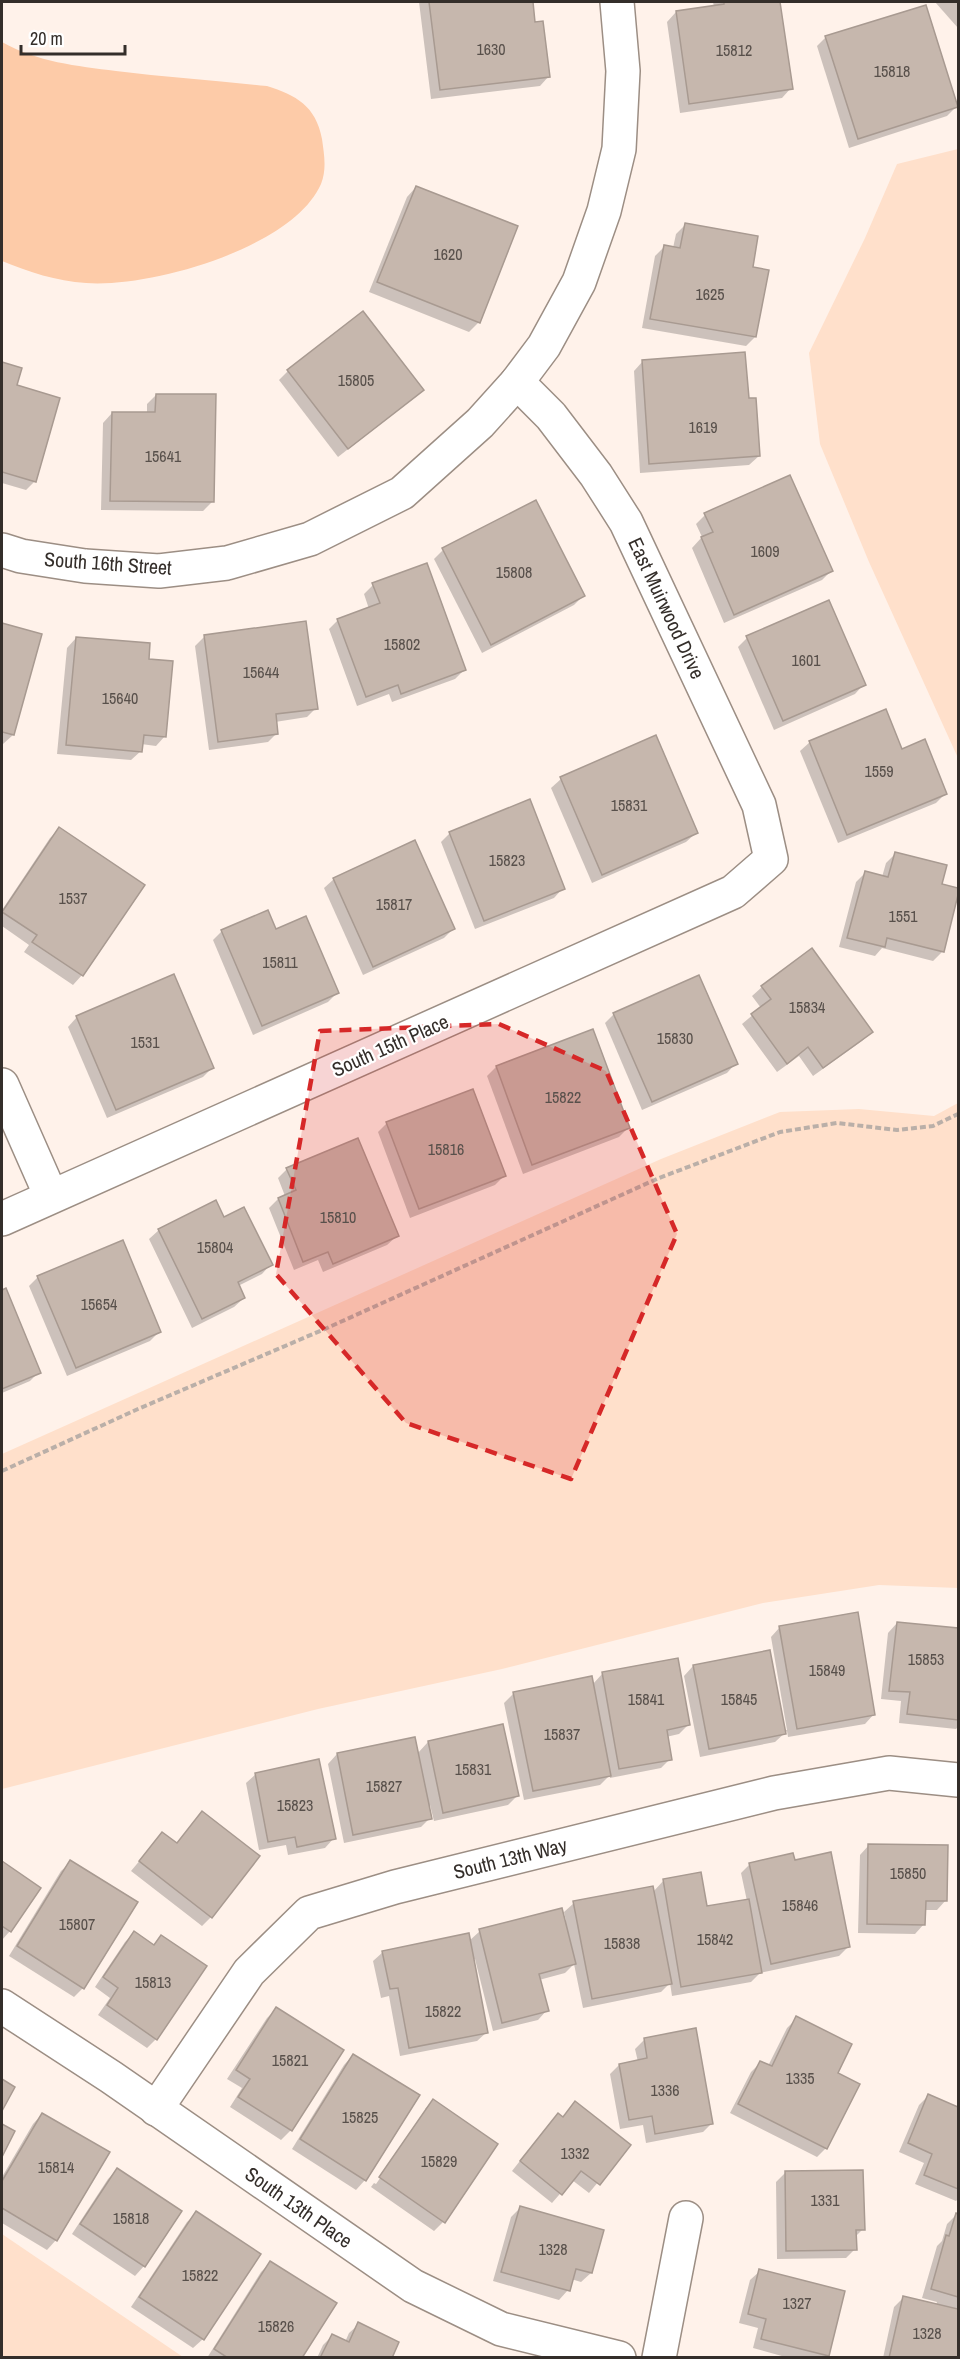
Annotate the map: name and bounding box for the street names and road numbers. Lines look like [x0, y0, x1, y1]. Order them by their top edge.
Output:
street label: East Muirwood Drive [622, 533, 712, 683]
street label: South 16th Street [43, 545, 173, 581]
street label: South 15th Place [327, 1007, 453, 1083]
street label: South 13th Way [450, 1831, 570, 1885]
street label: South 13th Place [240, 2160, 358, 2254]

